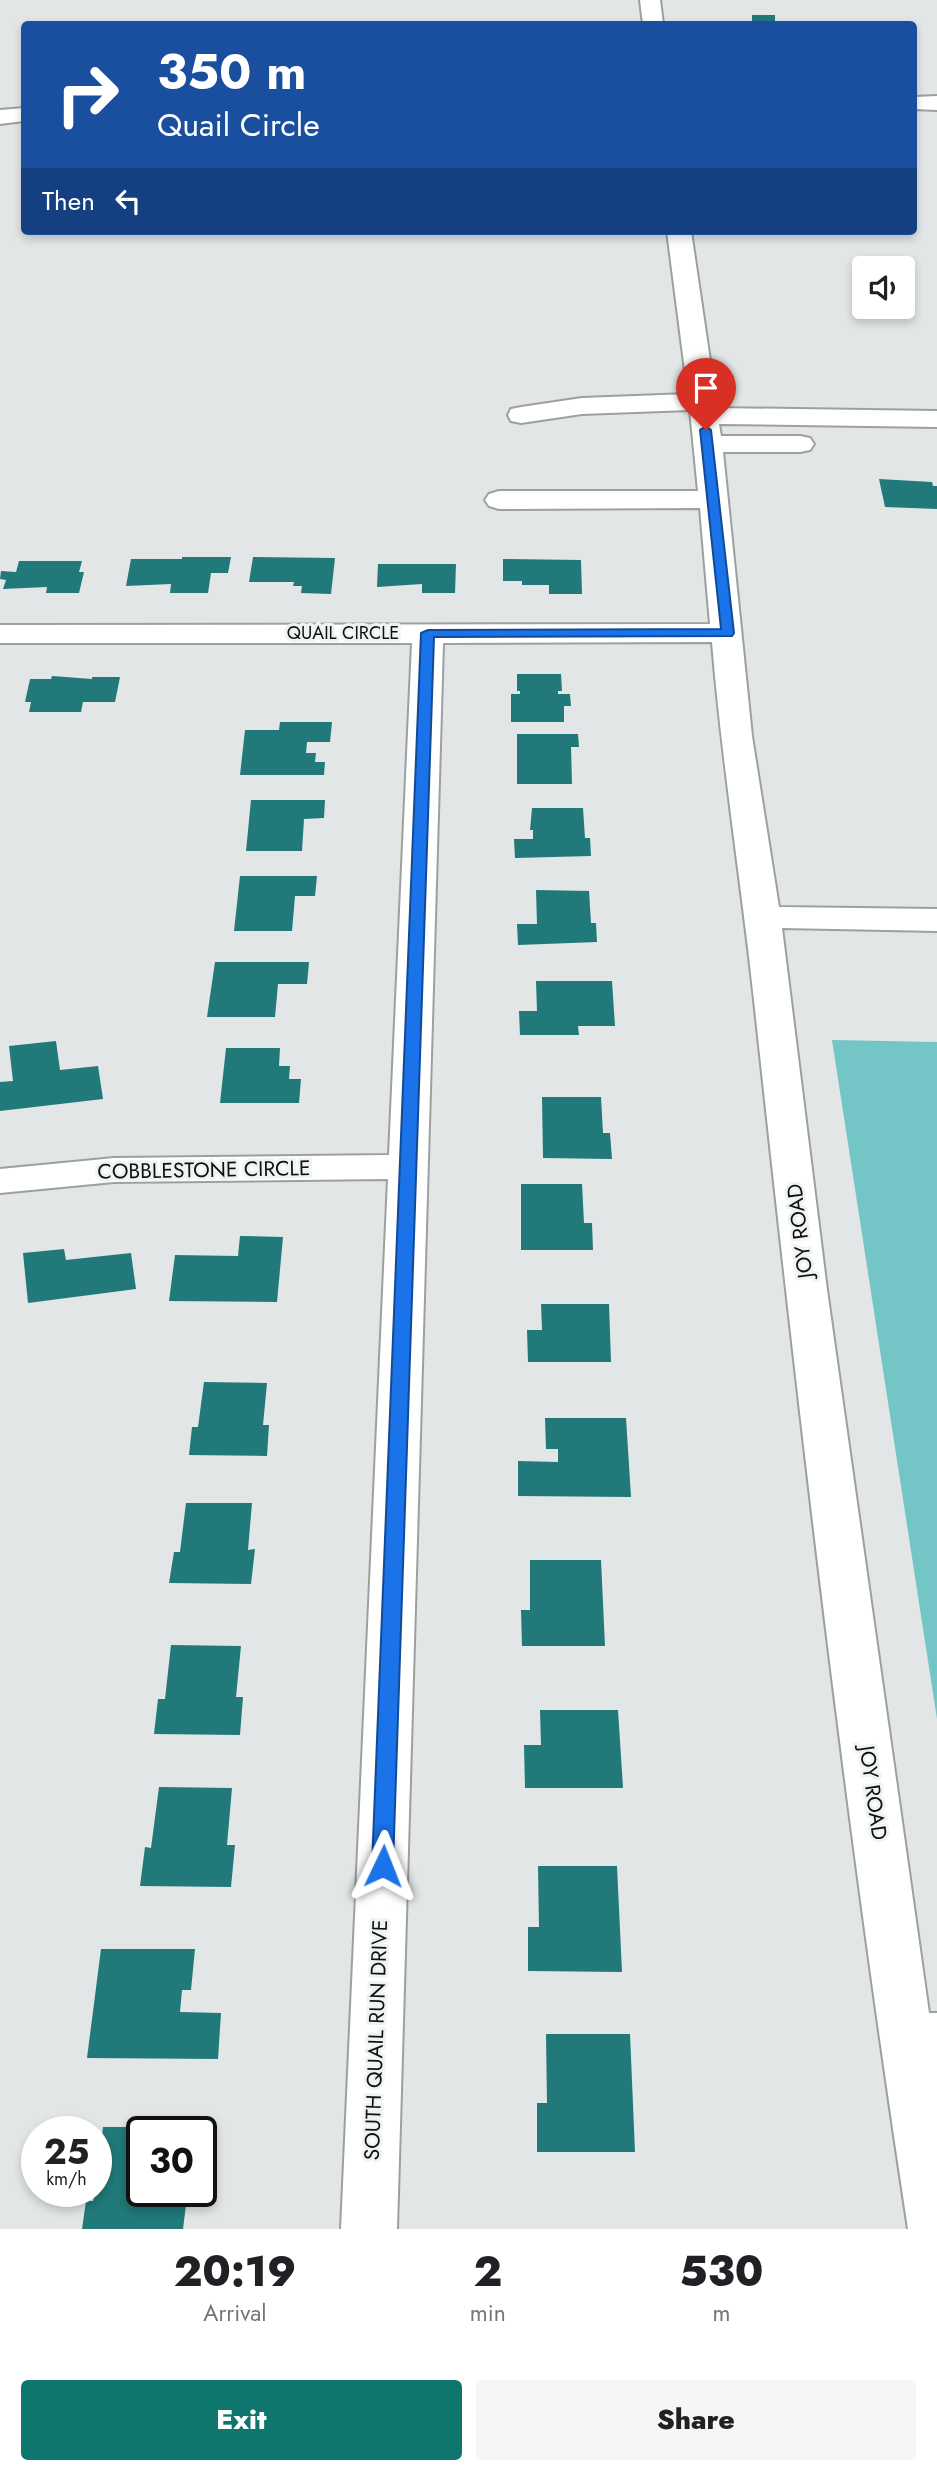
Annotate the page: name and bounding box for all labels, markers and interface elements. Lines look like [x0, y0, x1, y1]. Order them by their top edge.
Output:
text: 350 m [157, 37, 306, 107]
icon: right [42, 49, 133, 140]
text: Quail Circle [157, 102, 320, 148]
text: Then [42, 182, 95, 220]
icon: left [109, 182, 147, 220]
map controls [852, 256, 915, 319]
button: sound [852, 256, 915, 319]
pin [676, 358, 736, 430]
icon: arrive [687, 369, 725, 407]
street label: QUAIL CIRCLE [287, 620, 399, 646]
street label: COBBLESTONE CIRCLE [97, 1153, 311, 1187]
street label: JOY ROAD [779, 1182, 821, 1283]
street label: JOY ROAD [851, 1741, 894, 1842]
position arrow [346, 1829, 420, 1903]
street label: SOUTH QUAIL RUN DRIVE [357, 1919, 395, 2161]
speed limit sign: 30 [126, 2116, 217, 2207]
text: 25 [44, 2127, 89, 2177]
text: km/h [46, 2166, 87, 2192]
text: 20:19 [174, 2241, 296, 2302]
text: 2 [474, 2241, 502, 2302]
text: 530 [680, 2241, 763, 2302]
text: Arrival [203, 2296, 267, 2330]
text: min [470, 2296, 506, 2330]
text: m [712, 2296, 730, 2330]
button: Exit [21, 2380, 462, 2460]
button: Share [476, 2380, 916, 2460]

